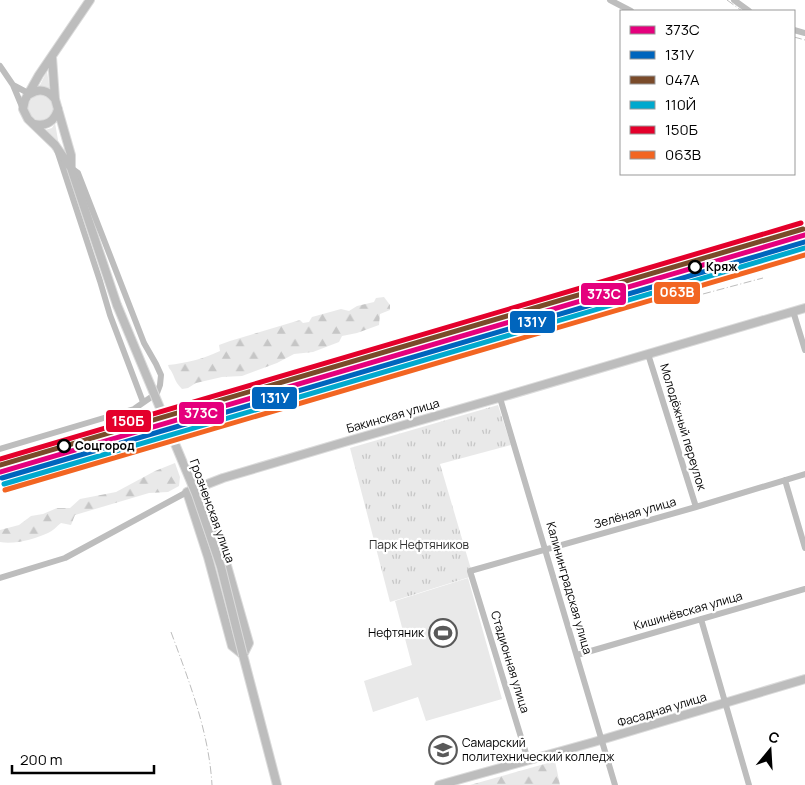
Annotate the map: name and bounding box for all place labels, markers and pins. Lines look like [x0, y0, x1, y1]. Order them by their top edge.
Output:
place label: Кряж [706, 258, 738, 275]
marker: Кряж [688, 260, 702, 274]
place label: Соцгород [75, 437, 135, 454]
marker: Соцгород [57, 439, 71, 453]
sports icon: Нефтяник [428, 618, 458, 648]
place label: Нефтяник [368, 624, 425, 641]
place label: Самарский политехнический колледж [462, 734, 615, 765]
school or university icon: Самарский политехнический колледж [428, 735, 458, 765]

